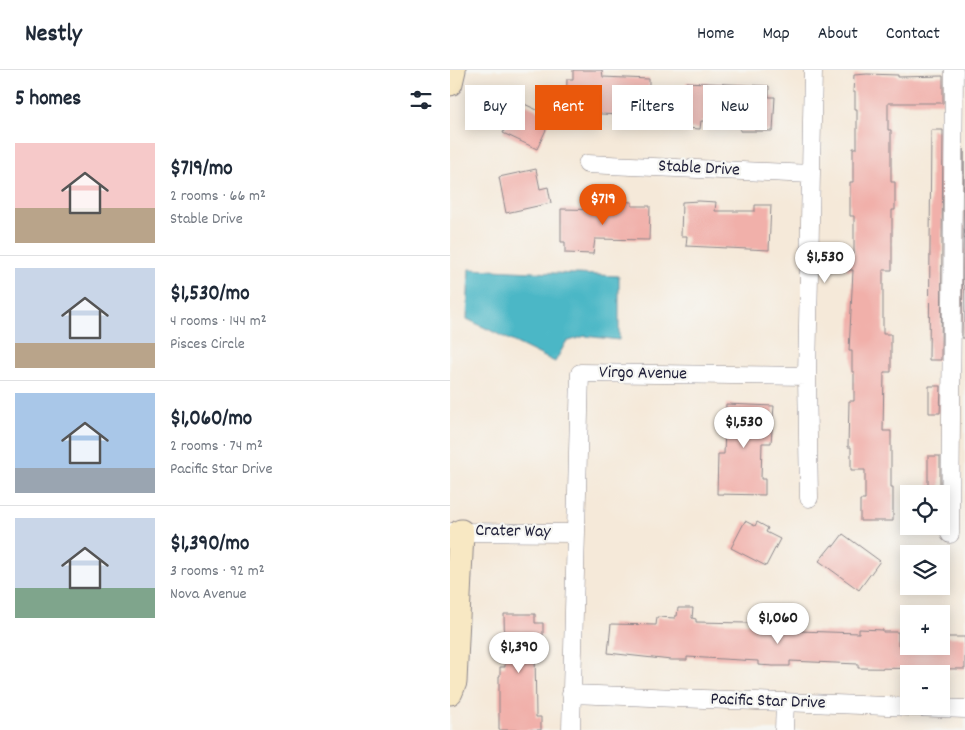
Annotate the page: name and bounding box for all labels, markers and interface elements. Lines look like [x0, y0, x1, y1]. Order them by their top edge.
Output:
text: Nestly [25, 18, 82, 52]
text: Home [697, 22, 734, 47]
text: Map [762, 22, 790, 47]
text: About [818, 22, 858, 47]
text: Contact [886, 22, 940, 47]
text: 5 homes [15, 85, 81, 115]
chip: Buy [465, 85, 525, 130]
chip: Rent [535, 85, 602, 130]
chip: Filters [612, 85, 693, 130]
chip: New [703, 85, 767, 130]
icon: filters [407, 86, 435, 114]
street label: Stable Drive [657, 154, 741, 184]
text: $719/mo [170, 155, 233, 185]
icon: home [55, 163, 115, 223]
pin: $719 [573, 184, 633, 226]
text: 2 rooms · 66 m² [170, 185, 266, 208]
text: $719 [590, 188, 616, 211]
text: Stable Drive [170, 208, 243, 231]
pin: $1,530 [784, 242, 866, 284]
text: $1,530 [806, 246, 844, 269]
text: $1,530/mo [170, 280, 250, 310]
icon: home [55, 288, 115, 348]
text: 4 rooms · 144 m² [170, 310, 266, 333]
text: Pisces Circle [170, 333, 245, 356]
street label: Virgo Avenue [599, 361, 687, 387]
text: $1,060/mo [170, 405, 252, 435]
pin: $1,530 [703, 406, 785, 449]
text: $1,530 [725, 411, 763, 434]
icon: home [55, 413, 115, 473]
text: 2 rooms · 74 m² [170, 435, 263, 458]
text: Pacific Star Drive [170, 458, 273, 481]
map controls [900, 485, 950, 715]
button: locate [900, 485, 950, 535]
street label: Crater Way [475, 519, 552, 545]
text: $1,390/mo [170, 530, 249, 560]
icon: home [55, 538, 115, 598]
button: layers [900, 545, 950, 595]
text: 3 rooms · 92 m² [170, 560, 264, 583]
text: Nova Avenue [170, 583, 247, 606]
pin: $1,060 [737, 602, 819, 645]
button: + [900, 605, 950, 655]
text: $1,060 [758, 607, 798, 630]
pin: $1,390 [478, 632, 560, 674]
text: $1,390 [500, 636, 538, 659]
button: − [900, 665, 950, 715]
street label: Pacific Star Drive [710, 687, 826, 717]

